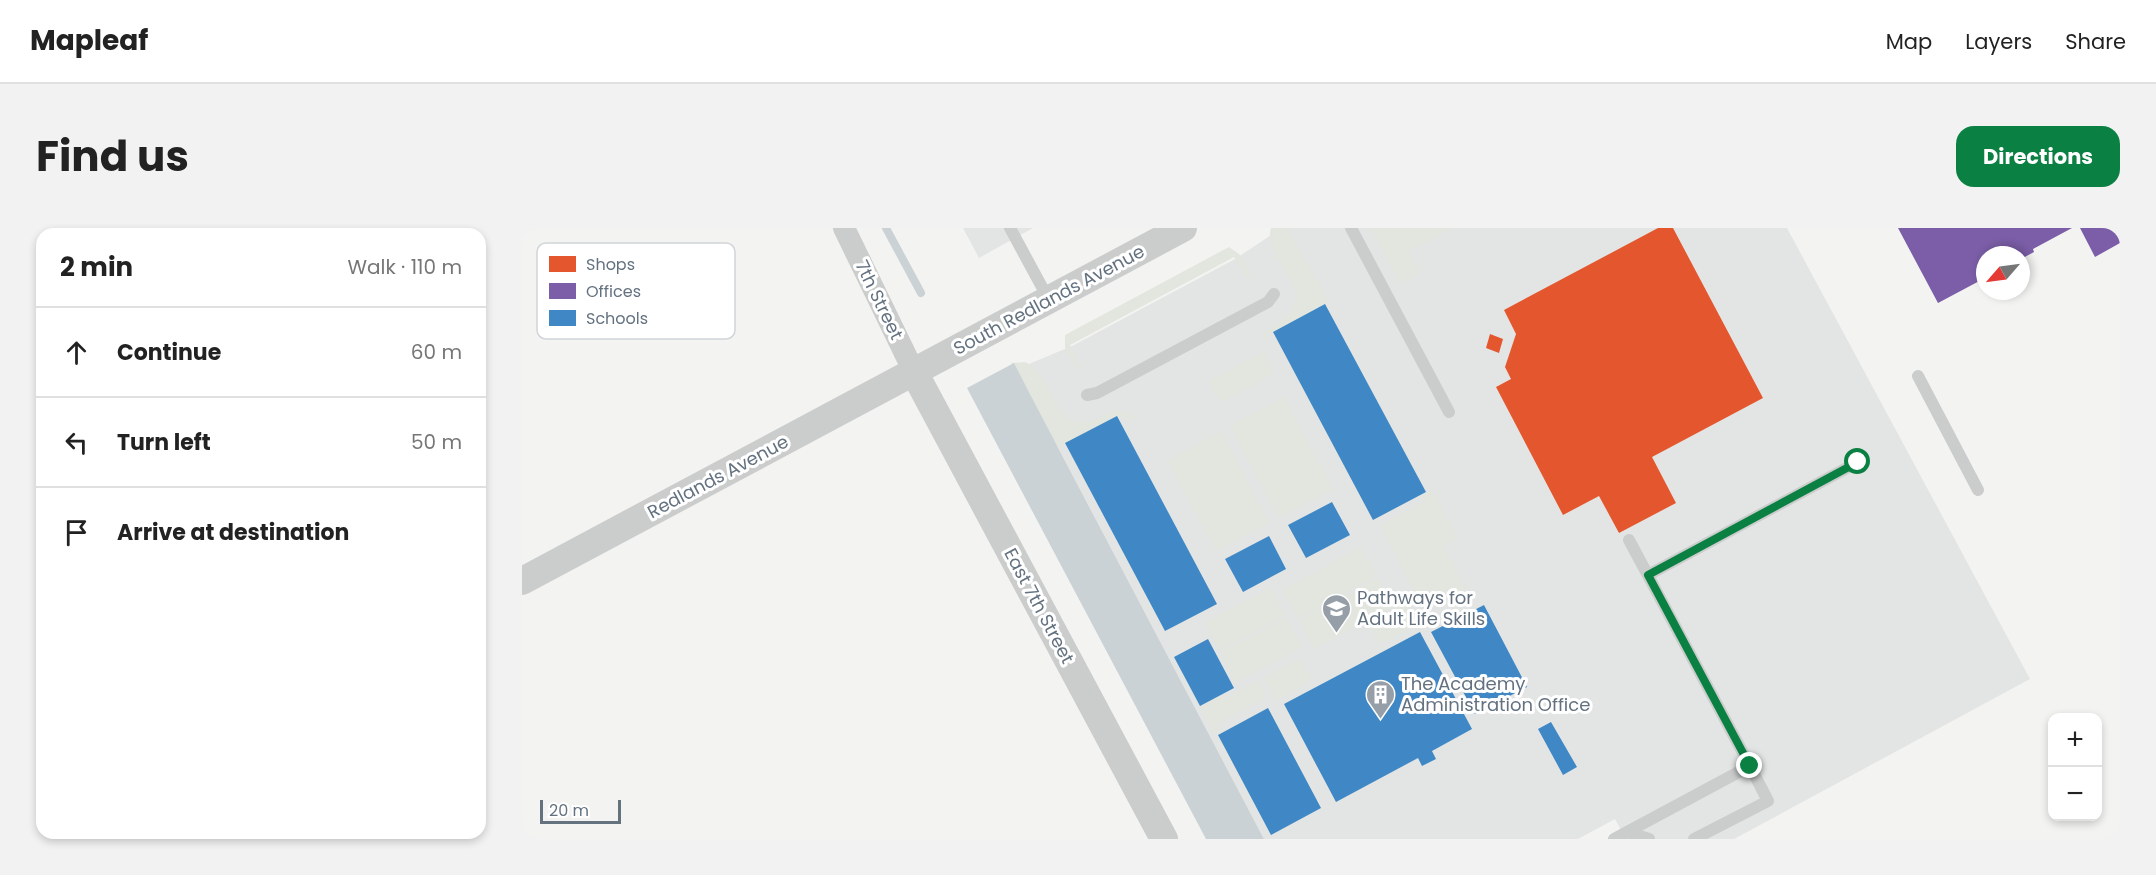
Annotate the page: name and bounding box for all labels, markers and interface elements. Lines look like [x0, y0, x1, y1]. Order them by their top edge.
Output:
text: Mapleaf [30, 21, 148, 60]
text: Map [1886, 27, 1932, 56]
text: Layers [1965, 27, 2032, 56]
text: Share [2065, 27, 2126, 56]
button: Directions [1956, 126, 2120, 187]
text: Find us [36, 127, 189, 186]
street label: South Redlands Avenue [949, 239, 1149, 361]
legend [537, 243, 735, 339]
north arrow [1976, 246, 2030, 300]
text: 2 min [60, 249, 133, 285]
text: Walk · 110 m [348, 253, 462, 281]
text: Shops [586, 253, 635, 276]
street label: 7th Street [849, 256, 909, 344]
text: Offices [586, 280, 641, 303]
text: Schools [586, 307, 648, 330]
icon: ahead [60, 336, 93, 369]
text: Continue [117, 337, 221, 368]
text: 60 m [411, 338, 462, 366]
icon: left [60, 426, 93, 459]
text: Turn left [117, 427, 211, 458]
text: 50 m [411, 428, 462, 456]
street label: Redlands Avenue [643, 429, 793, 524]
route start [1844, 448, 1870, 474]
icon: arrive [60, 516, 93, 549]
text: Arrive at destination [117, 517, 349, 548]
street label: East 7th Street [998, 544, 1080, 668]
place label: Pathways for Adult Life Skills [1357, 585, 1485, 631]
school or university icon: Pathways for Adult Life Skills [1320, 592, 1352, 634]
place label: The Academy Administration Office [1401, 671, 1590, 717]
building icon: The Academy Administration Office [1364, 678, 1396, 720]
map controls [2048, 713, 2102, 821]
button: + [2048, 713, 2102, 767]
route end [1736, 752, 1762, 778]
button: − [2048, 767, 2102, 821]
scale bar [540, 797, 621, 824]
text: 20 m [549, 799, 589, 822]

